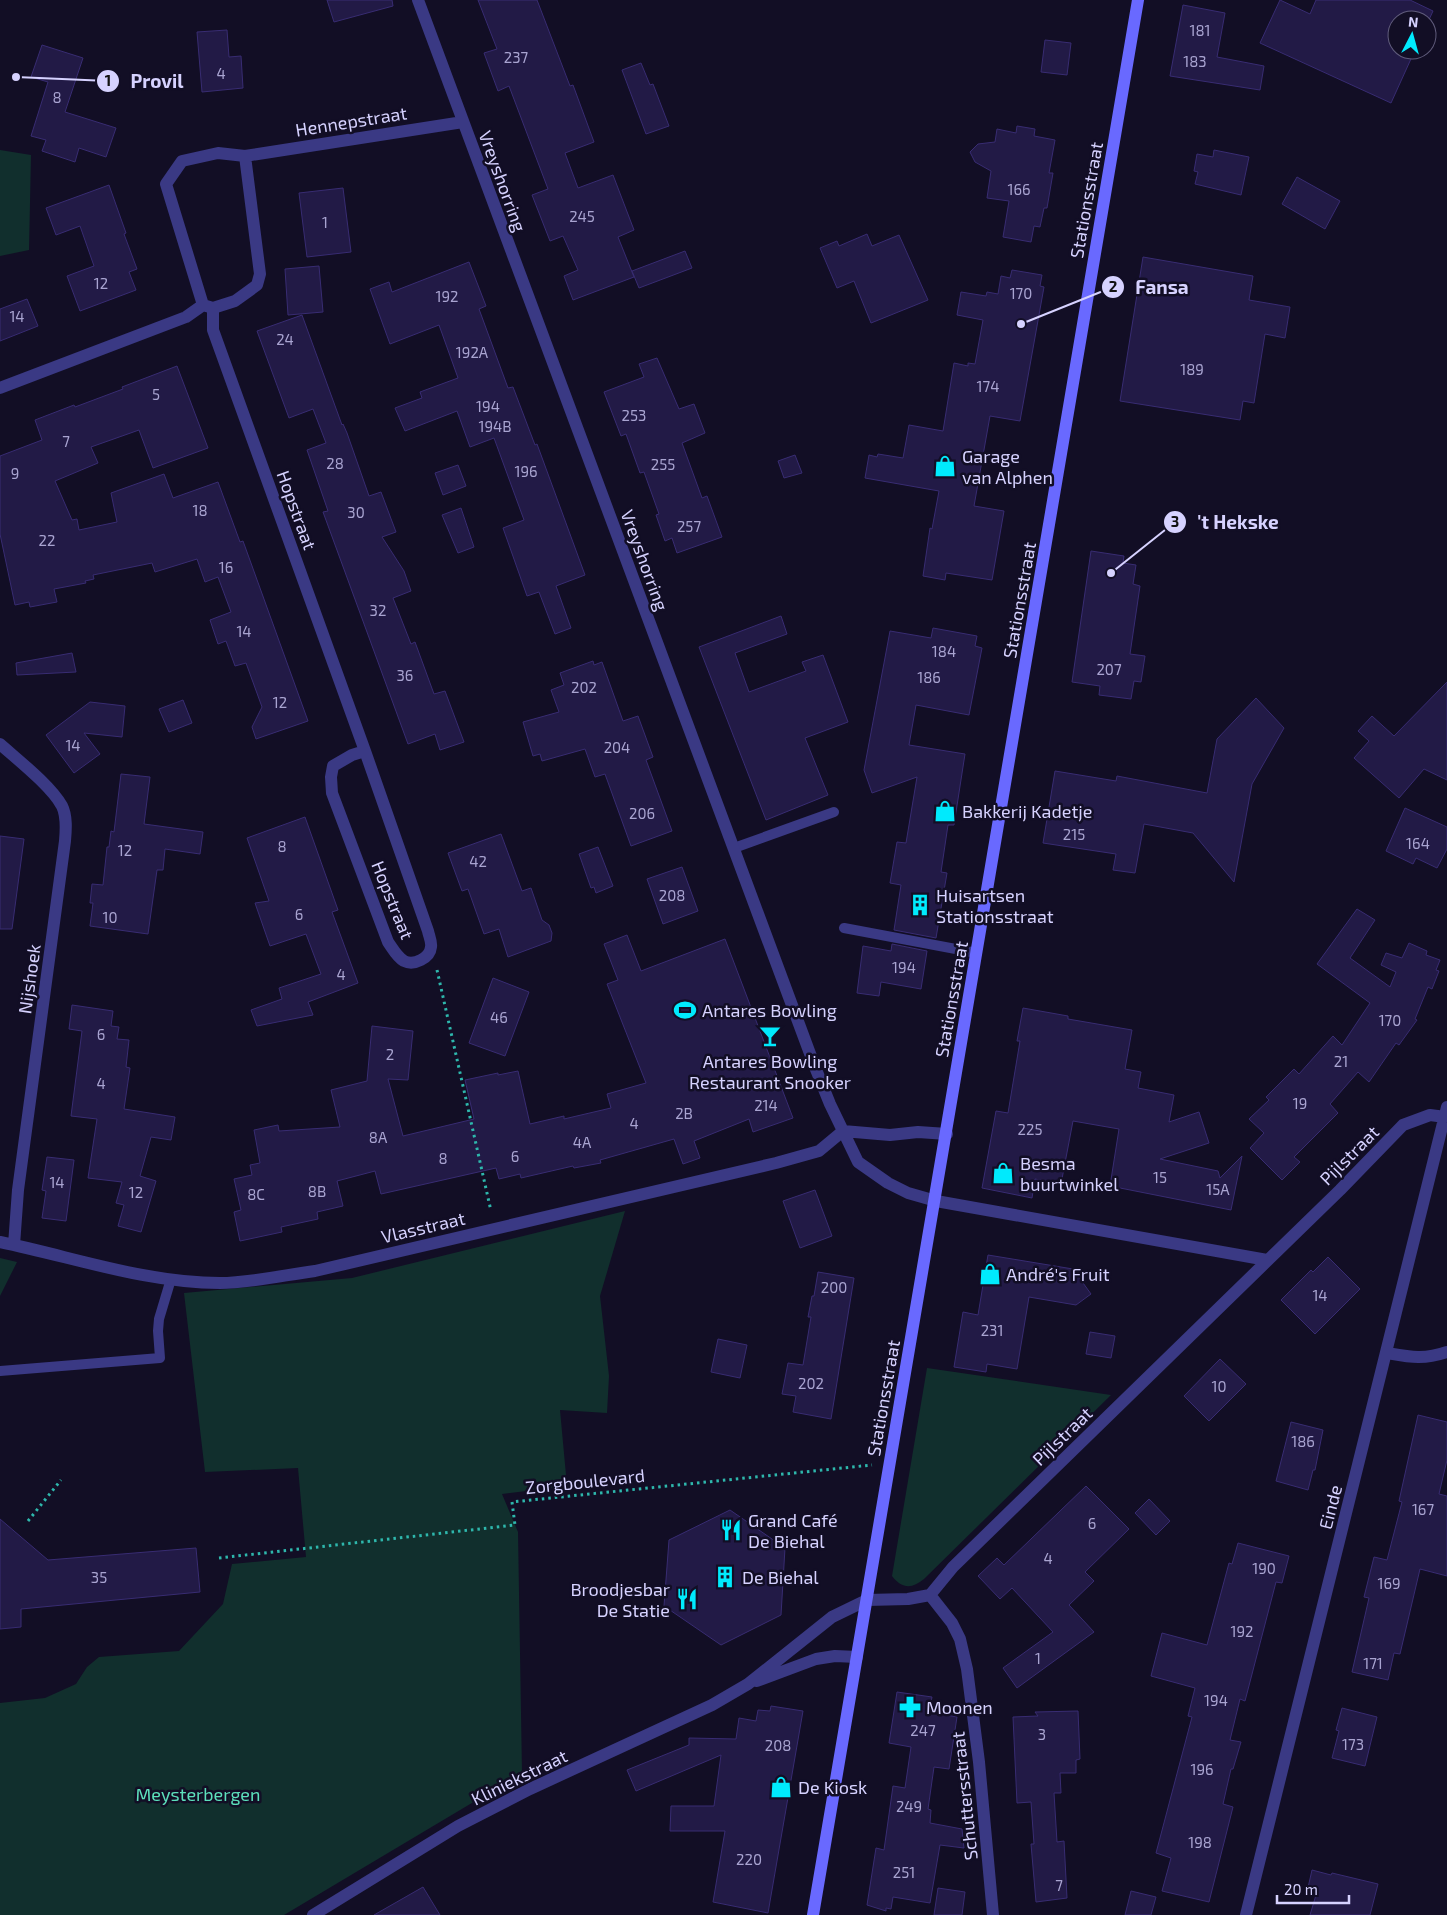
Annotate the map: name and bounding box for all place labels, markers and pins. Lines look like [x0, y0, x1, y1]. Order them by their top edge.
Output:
callout: Provil [95, 64, 193, 98]
callout: Fansa [1101, 270, 1199, 304]
place label: Garage van Alphen [962, 445, 1053, 488]
shop icon: Garage van Alphen [932, 453, 958, 479]
callout: 't Hekske [1162, 505, 1289, 539]
shop icon: Bakkerij Kadetje [932, 798, 958, 824]
place label: Bakkerij Kadetje [962, 800, 1092, 822]
place label: Huisartsen Stationsstraat [936, 884, 1054, 927]
building icon: Huisartsen Stationsstraat [907, 892, 933, 918]
sports icon: Antares Bowling [672, 997, 698, 1023]
place label: Antares Bowling [702, 999, 837, 1021]
bar icon: Antares Bowling Restaurant Snooker [757, 1023, 783, 1049]
place label: Antares Bowling Restaurant Snooker [689, 1050, 851, 1093]
place label: Besma buurtwinkel [1020, 1152, 1119, 1195]
shop icon: Besma buurtwinkel [990, 1160, 1016, 1186]
shop icon: André's Fruit [977, 1261, 1003, 1287]
place label: André's Fruit [1006, 1263, 1110, 1285]
place label: Grand Café De Biehal [748, 1509, 838, 1552]
restaurant icon: Grand Café De Biehal [718, 1517, 744, 1543]
building icon: De Biehal [712, 1564, 738, 1590]
place label: De Biehal [742, 1566, 819, 1588]
place label: Broodjesbar De Statie [570, 1578, 670, 1621]
restaurant icon: Broodjesbar De Statie [674, 1586, 700, 1612]
pharmacy icon: Moonen [897, 1694, 923, 1720]
place label: Moonen [926, 1696, 993, 1718]
shop icon: De Kiosk [768, 1774, 794, 1800]
place label: De Kiosk [798, 1776, 867, 1798]

